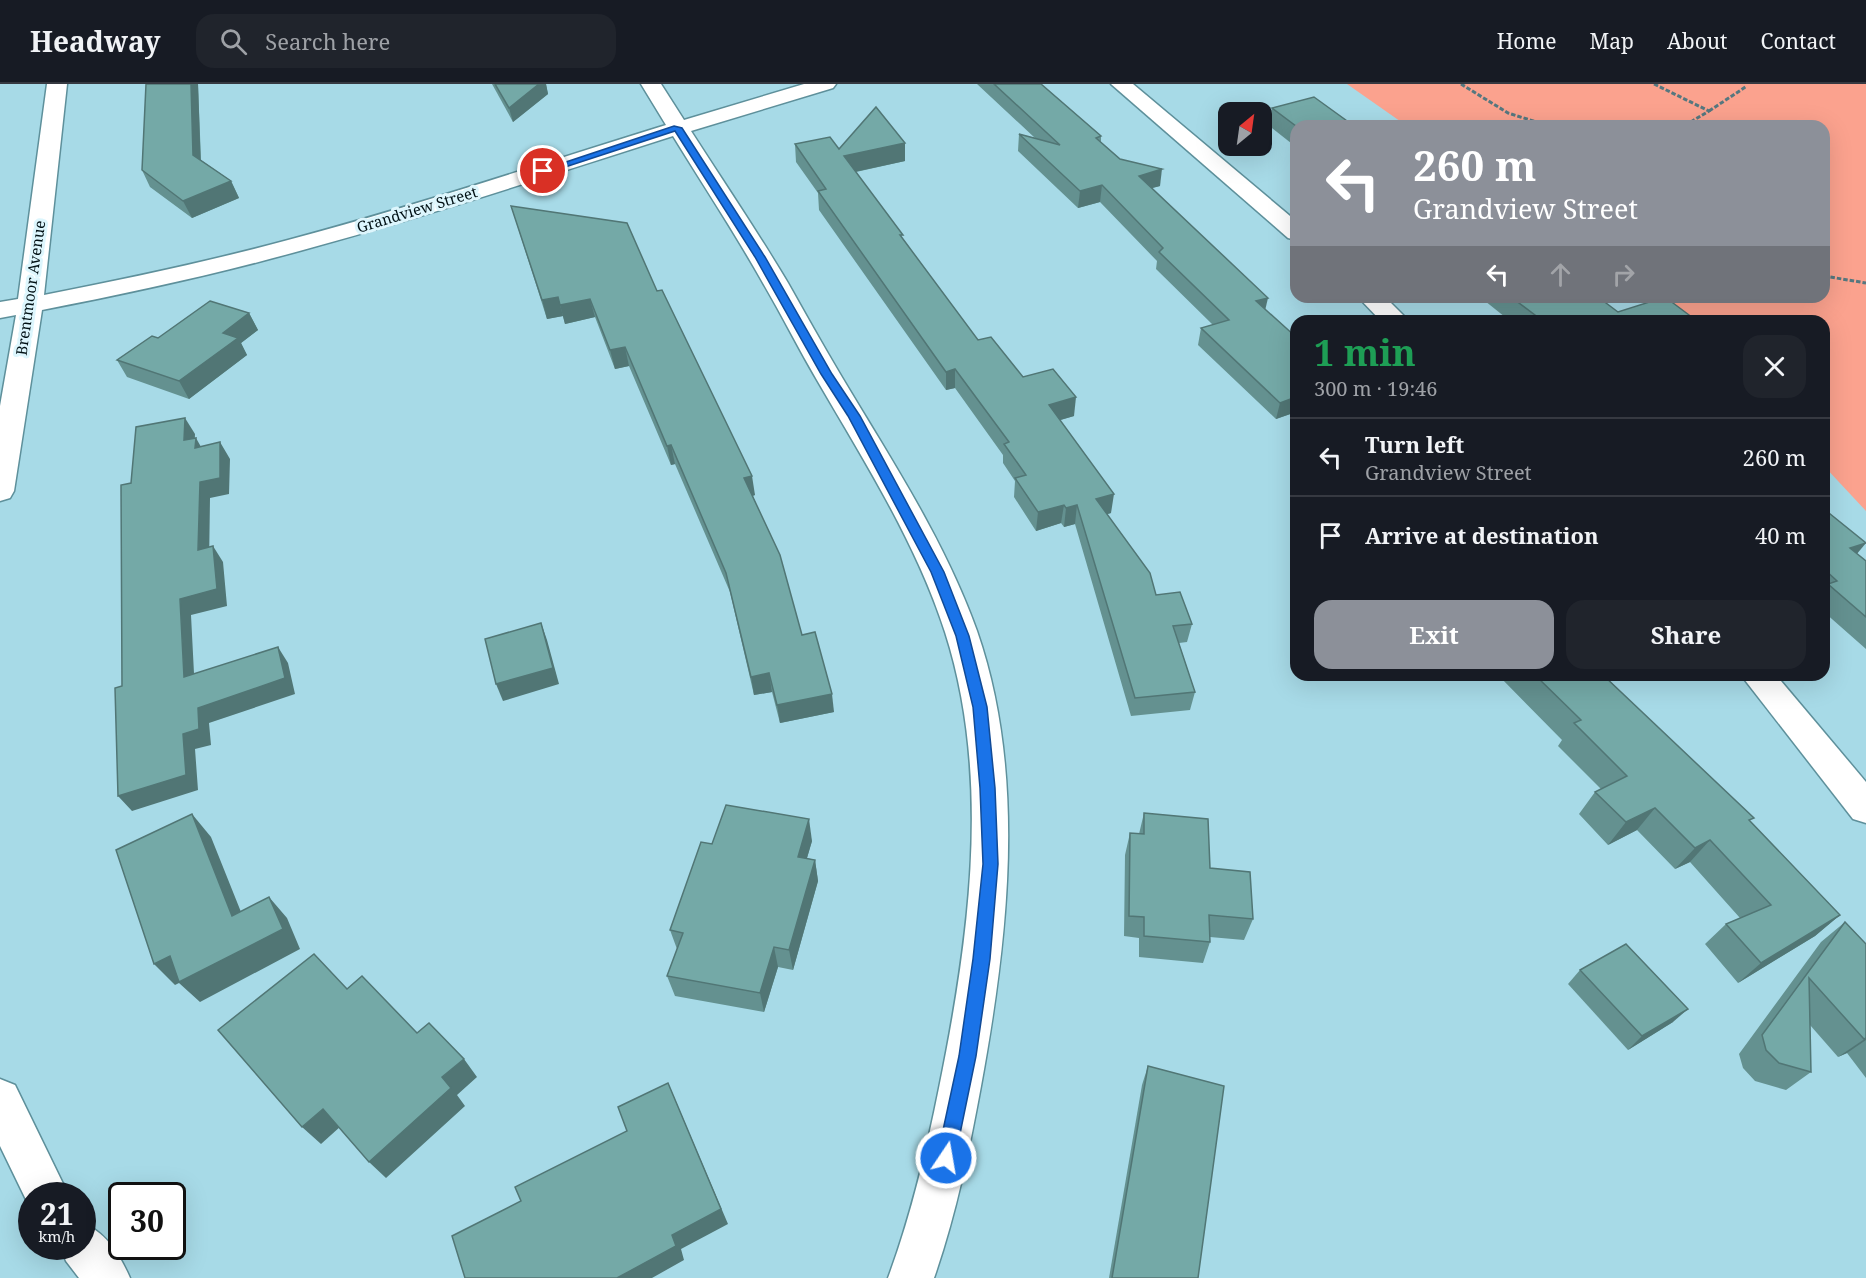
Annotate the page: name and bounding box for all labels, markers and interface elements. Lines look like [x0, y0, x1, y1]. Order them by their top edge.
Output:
search box [196, 14, 616, 68]
text: Headway [30, 22, 160, 60]
icon: search [217, 25, 250, 58]
text: Search here [265, 26, 390, 56]
text: Home [1497, 27, 1557, 55]
text: Map [1590, 27, 1634, 55]
text: About [1667, 27, 1728, 55]
text: Contact [1761, 27, 1836, 55]
north arrow [1218, 102, 1272, 156]
map controls [1218, 102, 1272, 156]
text: 260 m [1413, 136, 1537, 193]
icon: left [1314, 144, 1392, 222]
pin [517, 145, 568, 196]
icon: arrive [526, 154, 559, 187]
street label: Grandview Street [354, 181, 479, 237]
text: Grandview Street [1413, 190, 1638, 227]
street label: Brentmoor Avenue [11, 219, 49, 357]
icon: left [1481, 258, 1514, 291]
icon: ahead [1544, 258, 1577, 291]
icon: right [1607, 258, 1640, 291]
text: 1 min [1314, 328, 1416, 377]
button: close [1743, 335, 1806, 398]
text: 300 m · 19:46 [1314, 375, 1437, 402]
text: Turn left [1365, 429, 1464, 459]
icon: left [1314, 441, 1347, 474]
text: 260 m [1743, 442, 1806, 472]
text: Grandview Street [1365, 459, 1532, 486]
icon: arrive [1314, 519, 1347, 552]
text: Arrive at destination [1365, 520, 1599, 550]
text: 40 m [1755, 520, 1806, 550]
button: Exit [1314, 600, 1554, 669]
button: Share [1566, 600, 1806, 669]
position arrow [914, 1126, 978, 1190]
speed limit sign: 30 [108, 1182, 186, 1260]
text: 21 [40, 1193, 74, 1234]
text: km/h [39, 1226, 75, 1246]

